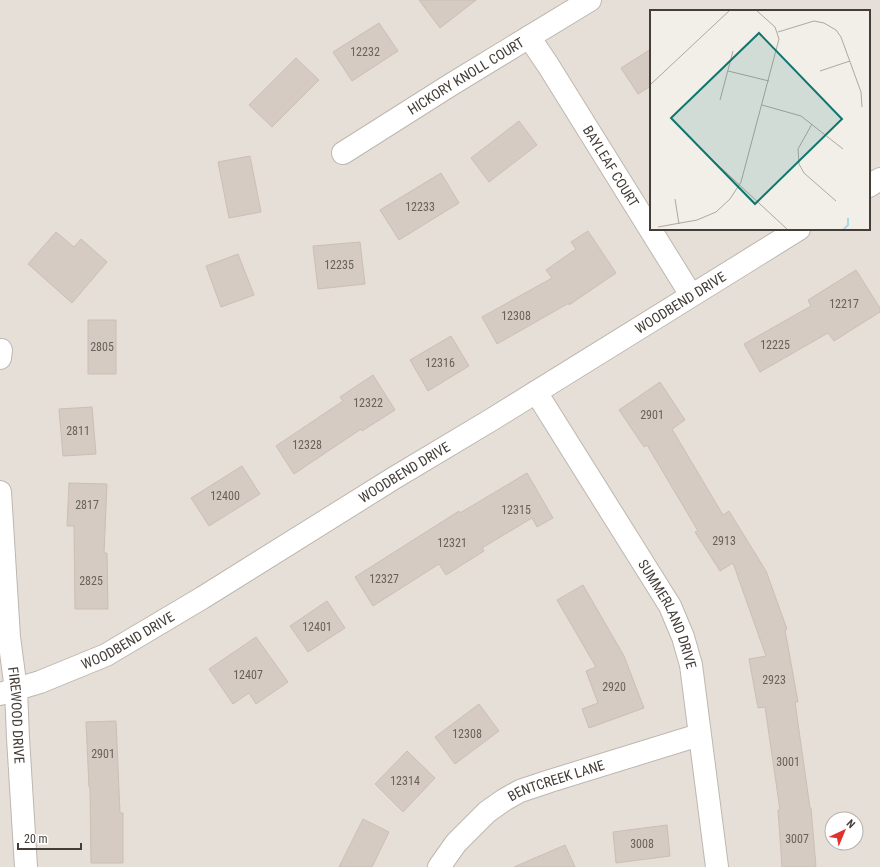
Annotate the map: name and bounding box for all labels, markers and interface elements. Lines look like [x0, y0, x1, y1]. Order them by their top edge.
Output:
inset map [650, 10, 870, 230]
street label: HICKORY KNOLL COURT [405, 34, 527, 118]
house number: 12232 [350, 45, 380, 59]
street label: BAYLEAF COURT [580, 123, 642, 210]
house number: 12233 [405, 200, 435, 214]
house number: 12235 [324, 258, 354, 272]
street label: WOODBEND DRIVE [632, 268, 729, 337]
house number: 12217 [829, 297, 859, 311]
house number: 12308 [501, 309, 531, 323]
house number: 12225 [760, 338, 790, 352]
house number: 2805 [90, 340, 114, 354]
house number: 12316 [425, 356, 455, 370]
house number: 12322 [353, 396, 383, 410]
house number: 2901 [640, 408, 664, 422]
house number: 2811 [66, 424, 90, 438]
house number: 12328 [292, 438, 322, 452]
street label: WOODBEND DRIVE [356, 438, 453, 506]
house number: 12400 [210, 489, 240, 503]
house number: 2817 [75, 498, 99, 512]
house number: 12315 [501, 503, 531, 517]
house number: 2913 [712, 534, 736, 548]
house number: 12321 [437, 536, 467, 550]
street label: SUMMERLAND DRIVE [635, 557, 700, 670]
house number: 12327 [369, 572, 399, 586]
house number: 2825 [79, 574, 103, 588]
street label: WOODBEND DRIVE [79, 608, 177, 672]
house number: 12401 [302, 620, 332, 634]
street label: FIREWOOD DRIVE [5, 666, 28, 764]
house number: 12407 [233, 668, 263, 682]
house number: 2923 [762, 673, 786, 687]
house number: 2920 [602, 680, 626, 694]
house number: 12308 [452, 727, 482, 741]
house number: 2901 [91, 747, 115, 761]
house number: 3001 [776, 755, 800, 769]
street label: BENTCREEK LANE [505, 757, 606, 804]
house number: 12314 [390, 774, 420, 788]
north arrow [824, 811, 864, 851]
text: N [844, 817, 858, 831]
scale bar [18, 825, 81, 851]
text: 20 m [24, 832, 48, 846]
house number: 3007 [785, 832, 809, 846]
house number: 3008 [630, 837, 654, 851]

